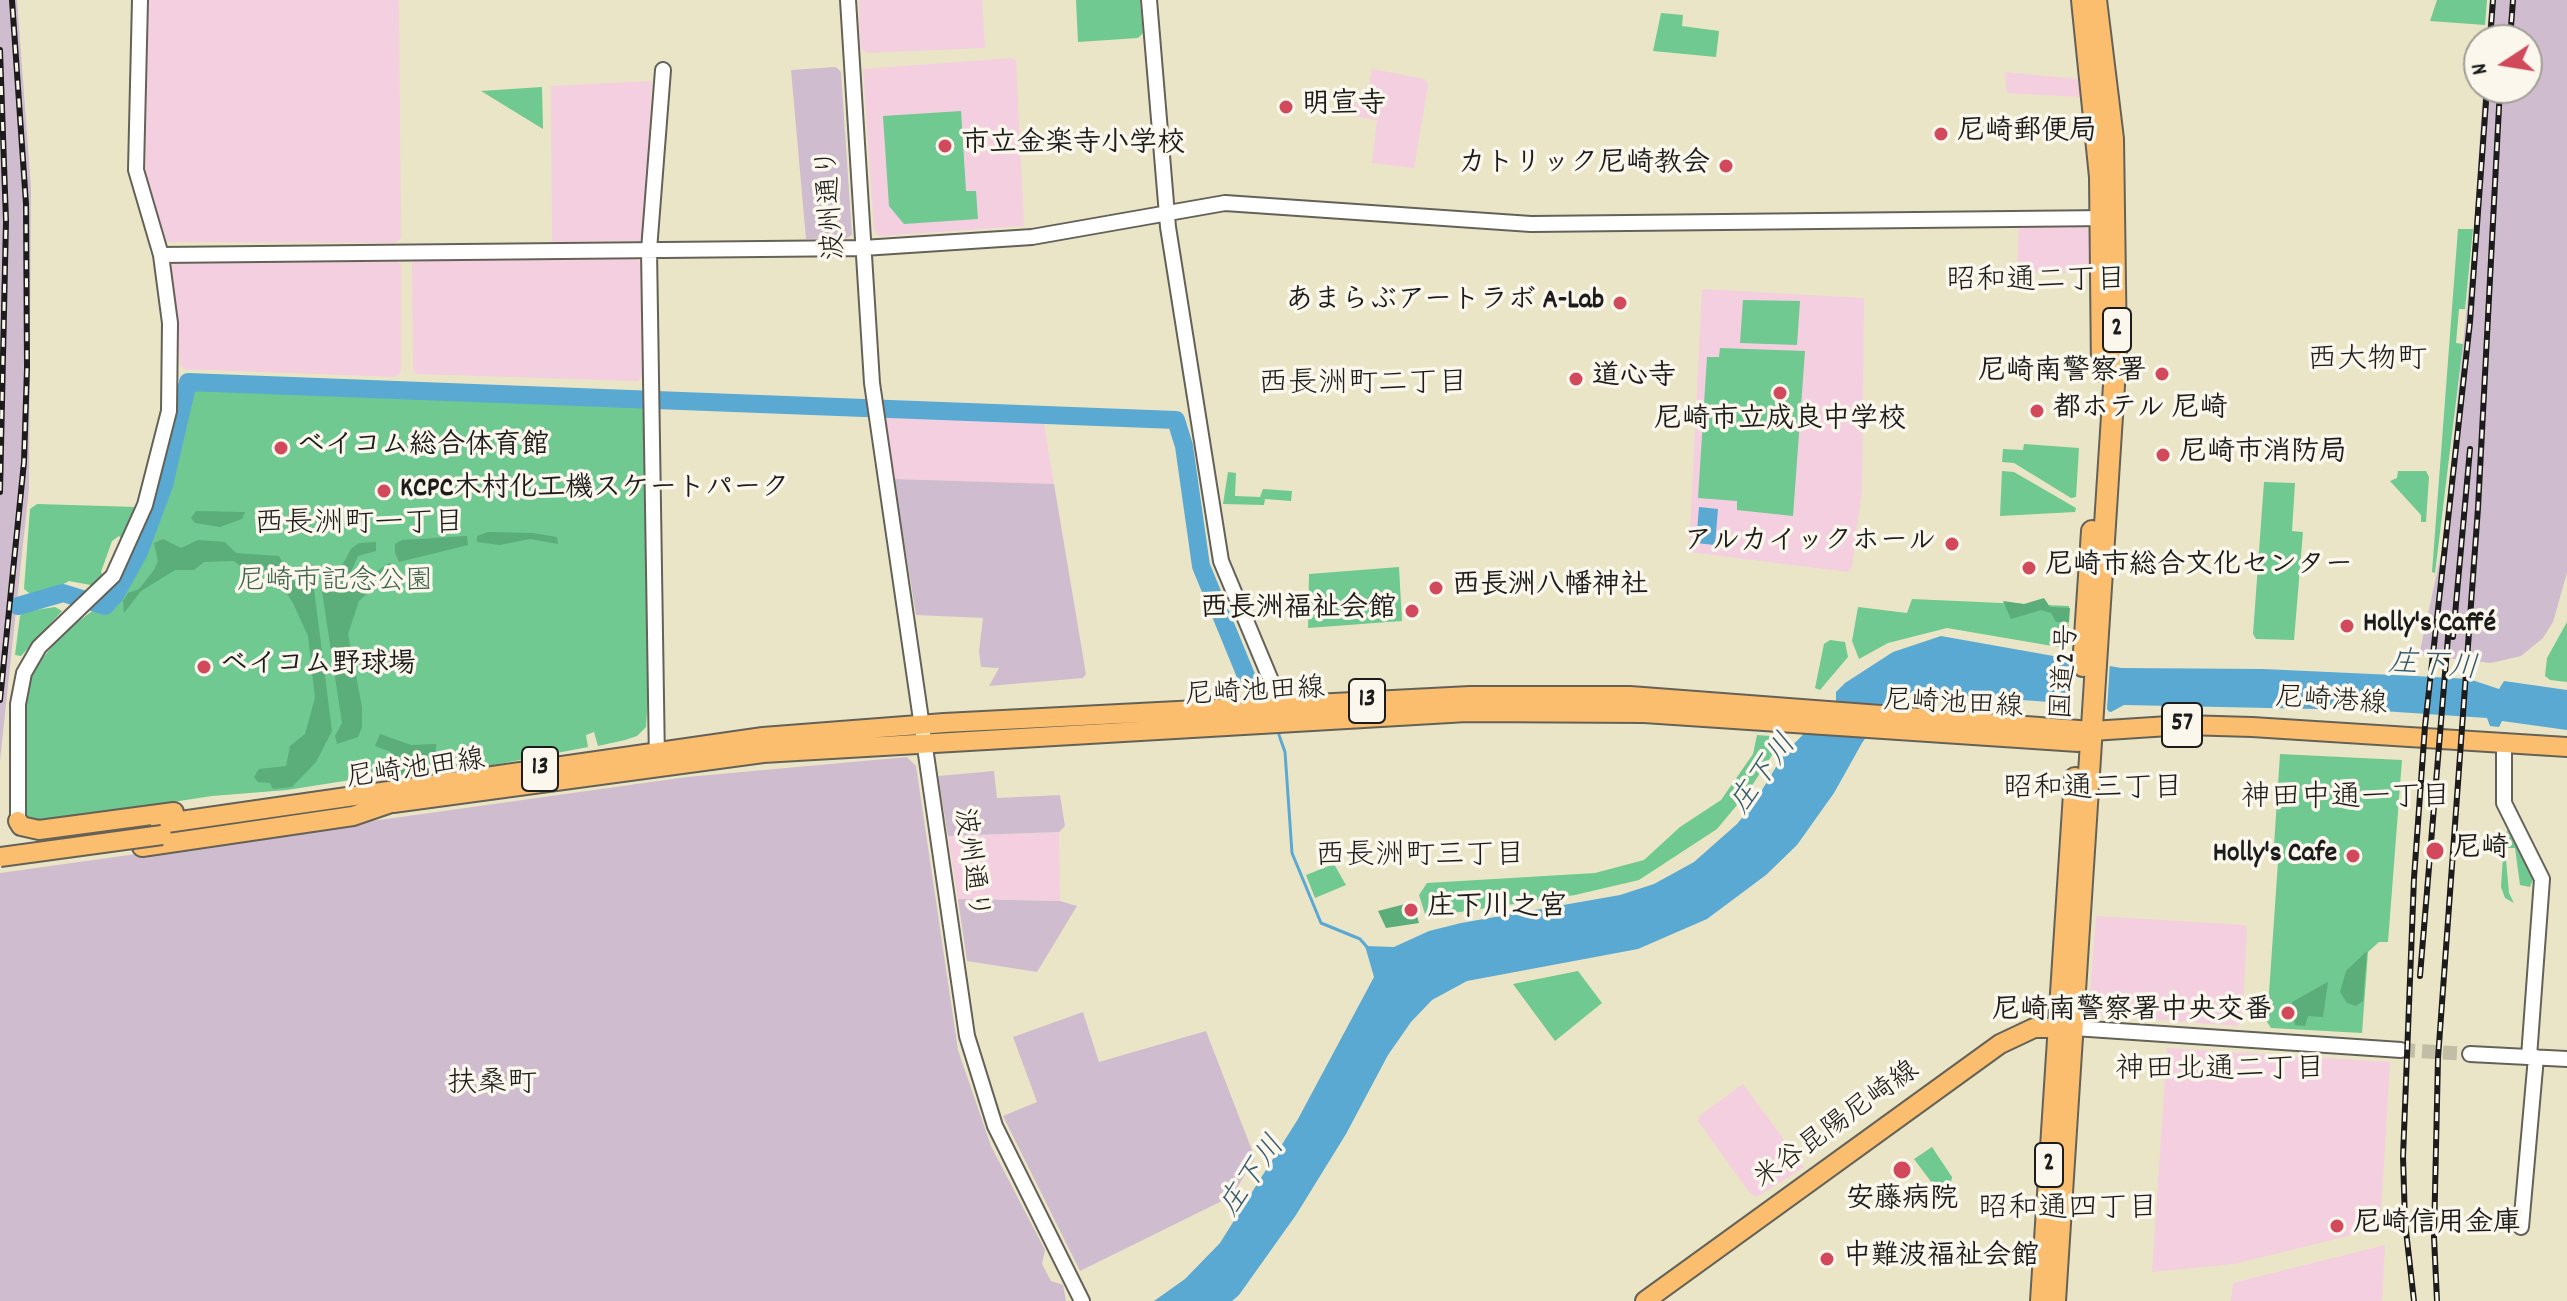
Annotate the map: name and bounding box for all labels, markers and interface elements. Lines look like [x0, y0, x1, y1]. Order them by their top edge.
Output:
north arrow [2463, 24, 2543, 104]
text: N [2465, 60, 2497, 77]
place label: 明宣寺 [1302, 90, 1386, 124]
marker: 明宣寺 [1277, 98, 1295, 116]
place label: 尼崎郵便局 [1957, 117, 2097, 151]
marker: 尼崎郵便局 [1932, 125, 1950, 143]
place label: 市立金楽寺小学校 [961, 129, 1185, 163]
marker: 市立金楽寺小学校 [936, 137, 954, 155]
street label: 波州通り [813, 147, 855, 261]
place label: カトリック尼崎教会 [1458, 149, 1710, 183]
marker: カトリック尼崎教会 [1717, 157, 1735, 175]
district label: 昭和通二丁目 [1946, 266, 2126, 302]
place label: あまらぶアートラボ A-Lab [1285, 286, 1604, 320]
marker: あまらぶアートラボ A-Lab [1611, 294, 1629, 312]
road number: 2 [2103, 308, 2131, 352]
district label: 西大物町 [2307, 345, 2427, 381]
place label: 尼崎南警察署 [1978, 357, 2146, 391]
place label: 道心寺 [1592, 362, 1676, 396]
marker: 尼崎南警察署 [2153, 365, 2171, 383]
district label: 西長洲町二丁目 [1258, 369, 1468, 405]
marker: 道心寺 [1567, 370, 1585, 388]
marker: 尼崎市立成良中学校 [1771, 384, 1789, 402]
place label: 都ホテル 尼崎 [2053, 394, 2227, 428]
marker: 都ホテル 尼崎 [2028, 402, 2046, 420]
place label: 尼崎市立成良中学校 [1654, 405, 1906, 439]
place label: ベイコム総合体育館 [297, 431, 549, 465]
place label: 尼崎市消防局 [2179, 438, 2347, 472]
marker: ベイコム総合体育館 [272, 439, 290, 457]
marker: 尼崎市消防局 [2154, 446, 2172, 464]
place label: KCPC木村化工機スケートパーク [400, 474, 789, 508]
marker: KCPC木村化工機スケートパーク [375, 482, 393, 500]
district label: 西長洲町一丁目 [254, 509, 464, 545]
place label: アルカイックホール [1684, 527, 1936, 561]
marker: アルカイックホール [1943, 535, 1961, 553]
place label: 尼崎市総合文化センター [2045, 551, 2353, 585]
marker: 尼崎市総合文化センター [2020, 559, 2038, 577]
park label: 尼崎市記念公園 [237, 567, 433, 601]
place label: 西長洲八幡神社 [1452, 571, 1648, 605]
marker: 西長洲八幡神社 [1427, 579, 1445, 597]
place label: 西長洲福祉会館 [1200, 594, 1396, 628]
marker: 西長洲福祉会館 [1403, 602, 1421, 620]
place label: Holly's Caffé [2363, 609, 2496, 643]
marker: Holly's Caffé [2338, 617, 2356, 635]
street label: 国道2号 [2048, 623, 2088, 721]
water label: 庄下川 [2387, 648, 2479, 690]
place label: ベイコム野球場 [220, 650, 416, 684]
marker: ベイコム野球場 [195, 658, 213, 676]
street label: 尼崎池田線 [1184, 675, 1326, 715]
road number: 13 [1349, 679, 1385, 723]
street label: 尼崎港線 [2274, 683, 2388, 725]
street label: 尼崎池田線 [1882, 687, 2024, 727]
road number: 57 [2162, 703, 2202, 747]
water label: 庄下川 [1725, 729, 1807, 823]
street label: 尼崎池田線 [344, 746, 488, 798]
road number: 13 [522, 747, 558, 791]
district label: 昭和通三丁目 [2003, 774, 2183, 810]
district label: 神田中通一丁目 [2241, 783, 2451, 819]
street label: 波州通り [944, 806, 992, 922]
place label: 尼崎 [2453, 834, 2509, 868]
place label: Holly's Cafe [2213, 839, 2337, 873]
marker: 尼崎 [2424, 840, 2446, 862]
district label: 西長洲町三丁目 [1315, 841, 1525, 877]
marker: Holly's Cafe [2344, 847, 2362, 865]
place label: 庄下川之宮 [1427, 893, 1567, 927]
marker: 庄下川之宮 [1402, 901, 1420, 919]
place label: 尼崎南警察署中央交番 [1992, 996, 2272, 1030]
marker: 尼崎南警察署中央交番 [2279, 1004, 2297, 1022]
district label: 神田北通二丁目 [2115, 1055, 2325, 1091]
street label: 米谷昆陽尼崎線 [1749, 1056, 1927, 1198]
district label: 扶桑町 [447, 1069, 537, 1105]
water label: 庄下川 [1214, 1131, 1296, 1225]
road number: 2 [2035, 1143, 2063, 1187]
marker: 安藤病院 [1891, 1159, 1913, 1181]
place label: 安藤病院 [1846, 1185, 1958, 1219]
district label: 昭和通四丁目 [1978, 1194, 2158, 1230]
place label: 尼崎信用金庫 [2353, 1209, 2521, 1243]
marker: 尼崎信用金庫 [2328, 1217, 2346, 1235]
place label: 中難波福祉会館 [1843, 1242, 2039, 1276]
marker: 中難波福祉会館 [1818, 1250, 1836, 1268]

